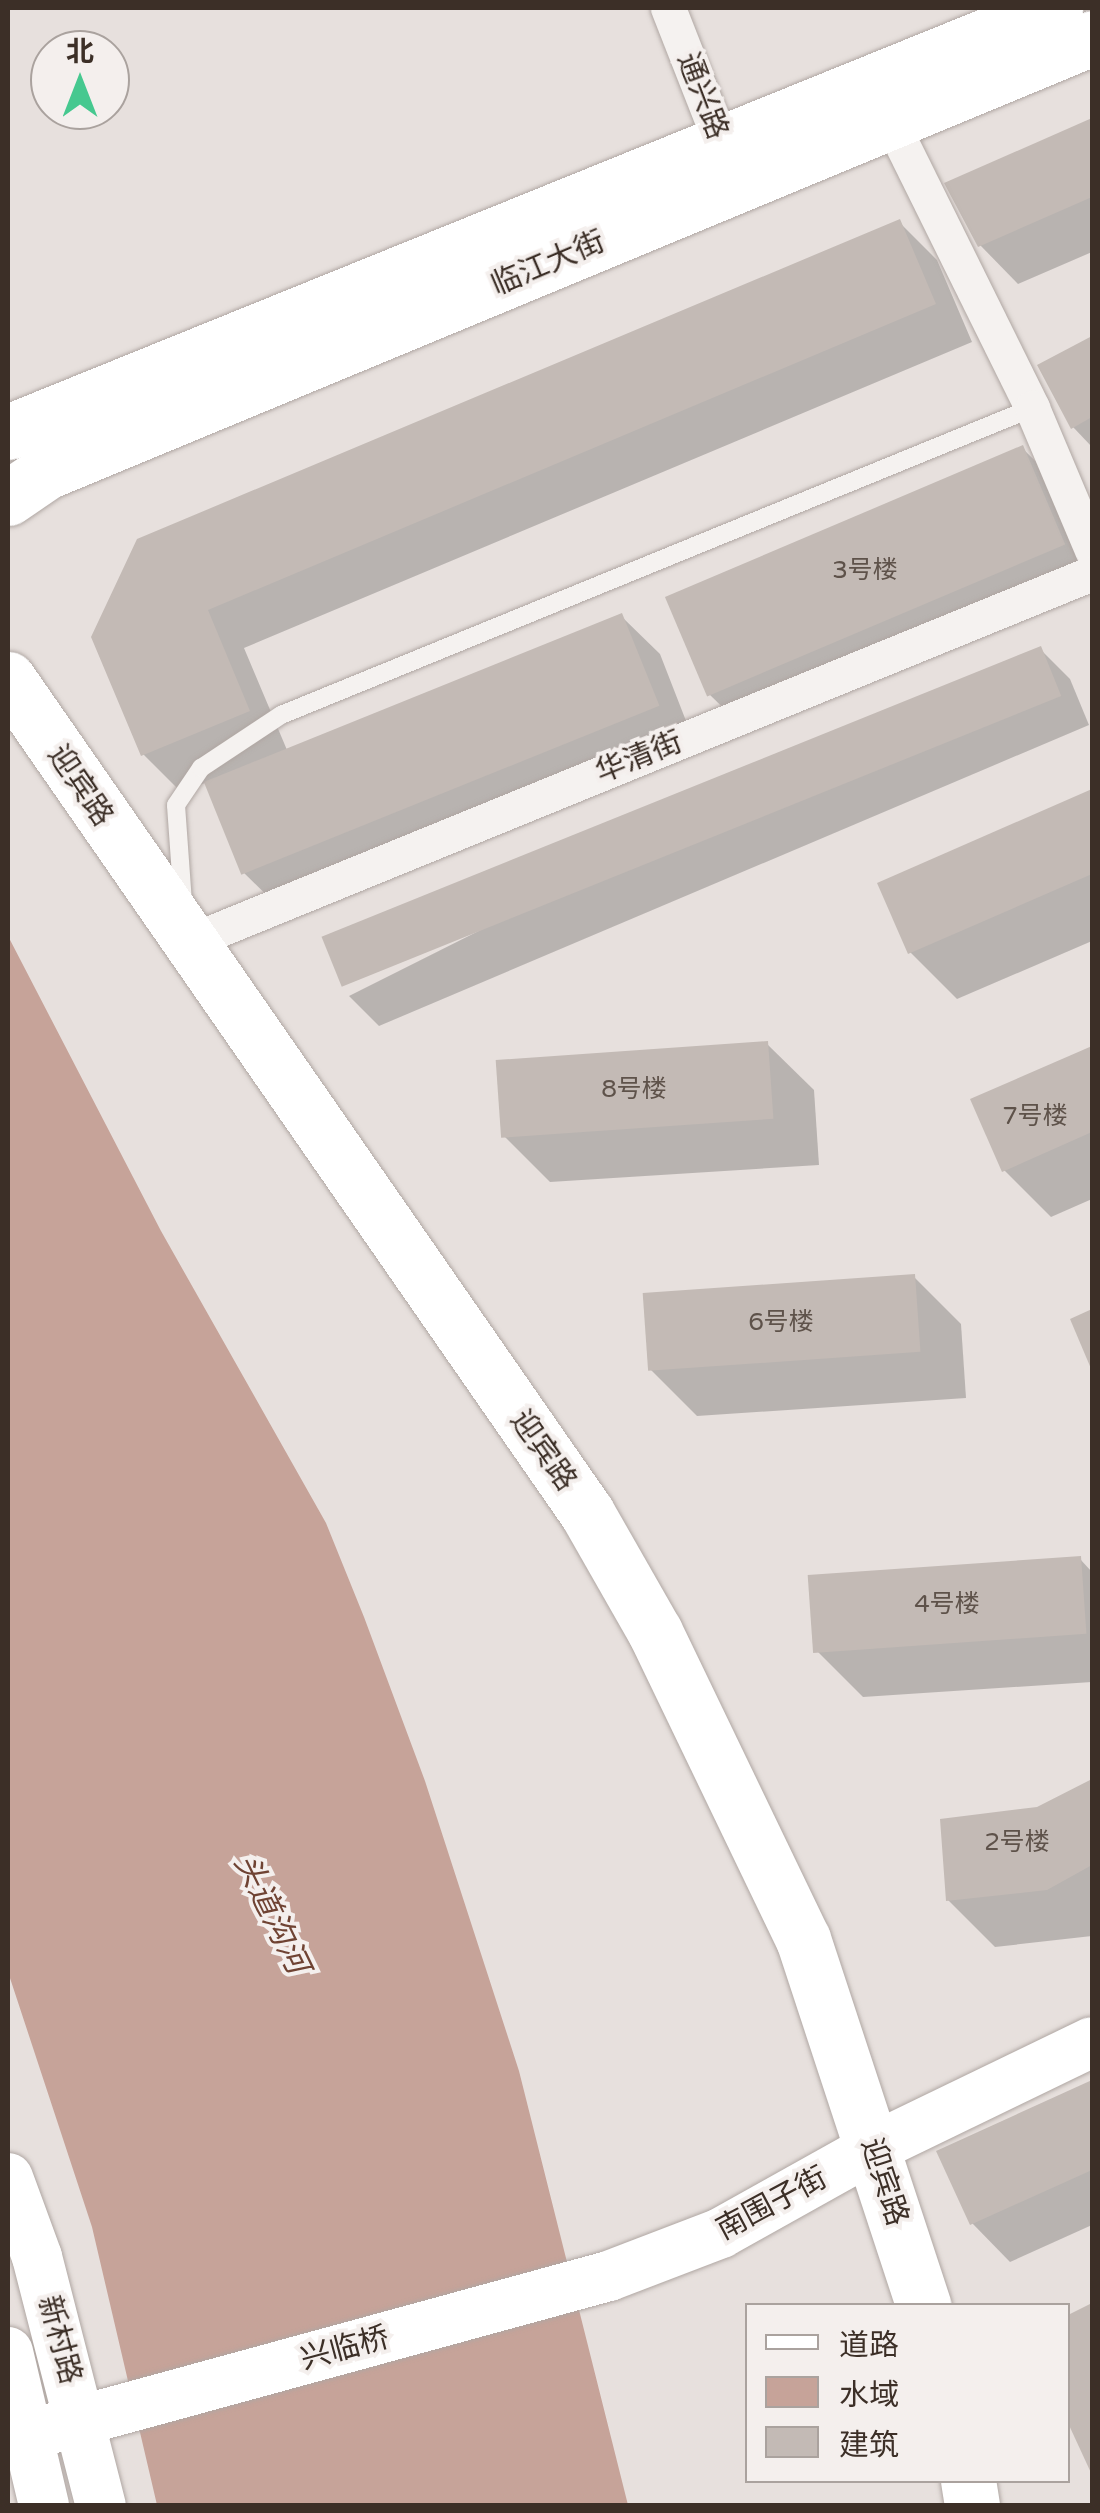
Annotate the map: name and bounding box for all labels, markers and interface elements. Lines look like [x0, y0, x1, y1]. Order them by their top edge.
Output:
north arrow [30, 30, 130, 130]
text: 北 [66, 35, 94, 69]
street label: 通兴路 [669, 48, 735, 144]
street label: 临江大街 [486, 224, 610, 304]
house number: 3号楼 [832, 555, 898, 585]
street label: 华清街 [591, 724, 687, 792]
street label: 迎宾路 [40, 739, 120, 833]
house number: 8号楼 [601, 1074, 667, 1104]
house number: 7号楼 [1002, 1101, 1068, 1131]
house number: 6号楼 [748, 1307, 814, 1337]
street label: 迎宾路 [502, 1404, 584, 1498]
house number: 4号楼 [914, 1589, 980, 1619]
house number: 2号楼 [984, 1827, 1050, 1857]
water label: 头道沟河 [226, 1848, 316, 1980]
street label: 迎宾路 [853, 2134, 915, 2230]
street label: 南围子街 [711, 2160, 833, 2248]
street label: 新村路 [30, 2292, 88, 2388]
legend [745, 2303, 1070, 2483]
street label: 兴临桥 [297, 2320, 393, 2378]
text: 道路 [839, 2327, 899, 2364]
text: 水域 [839, 2377, 899, 2414]
text: 建筑 [839, 2427, 899, 2464]

